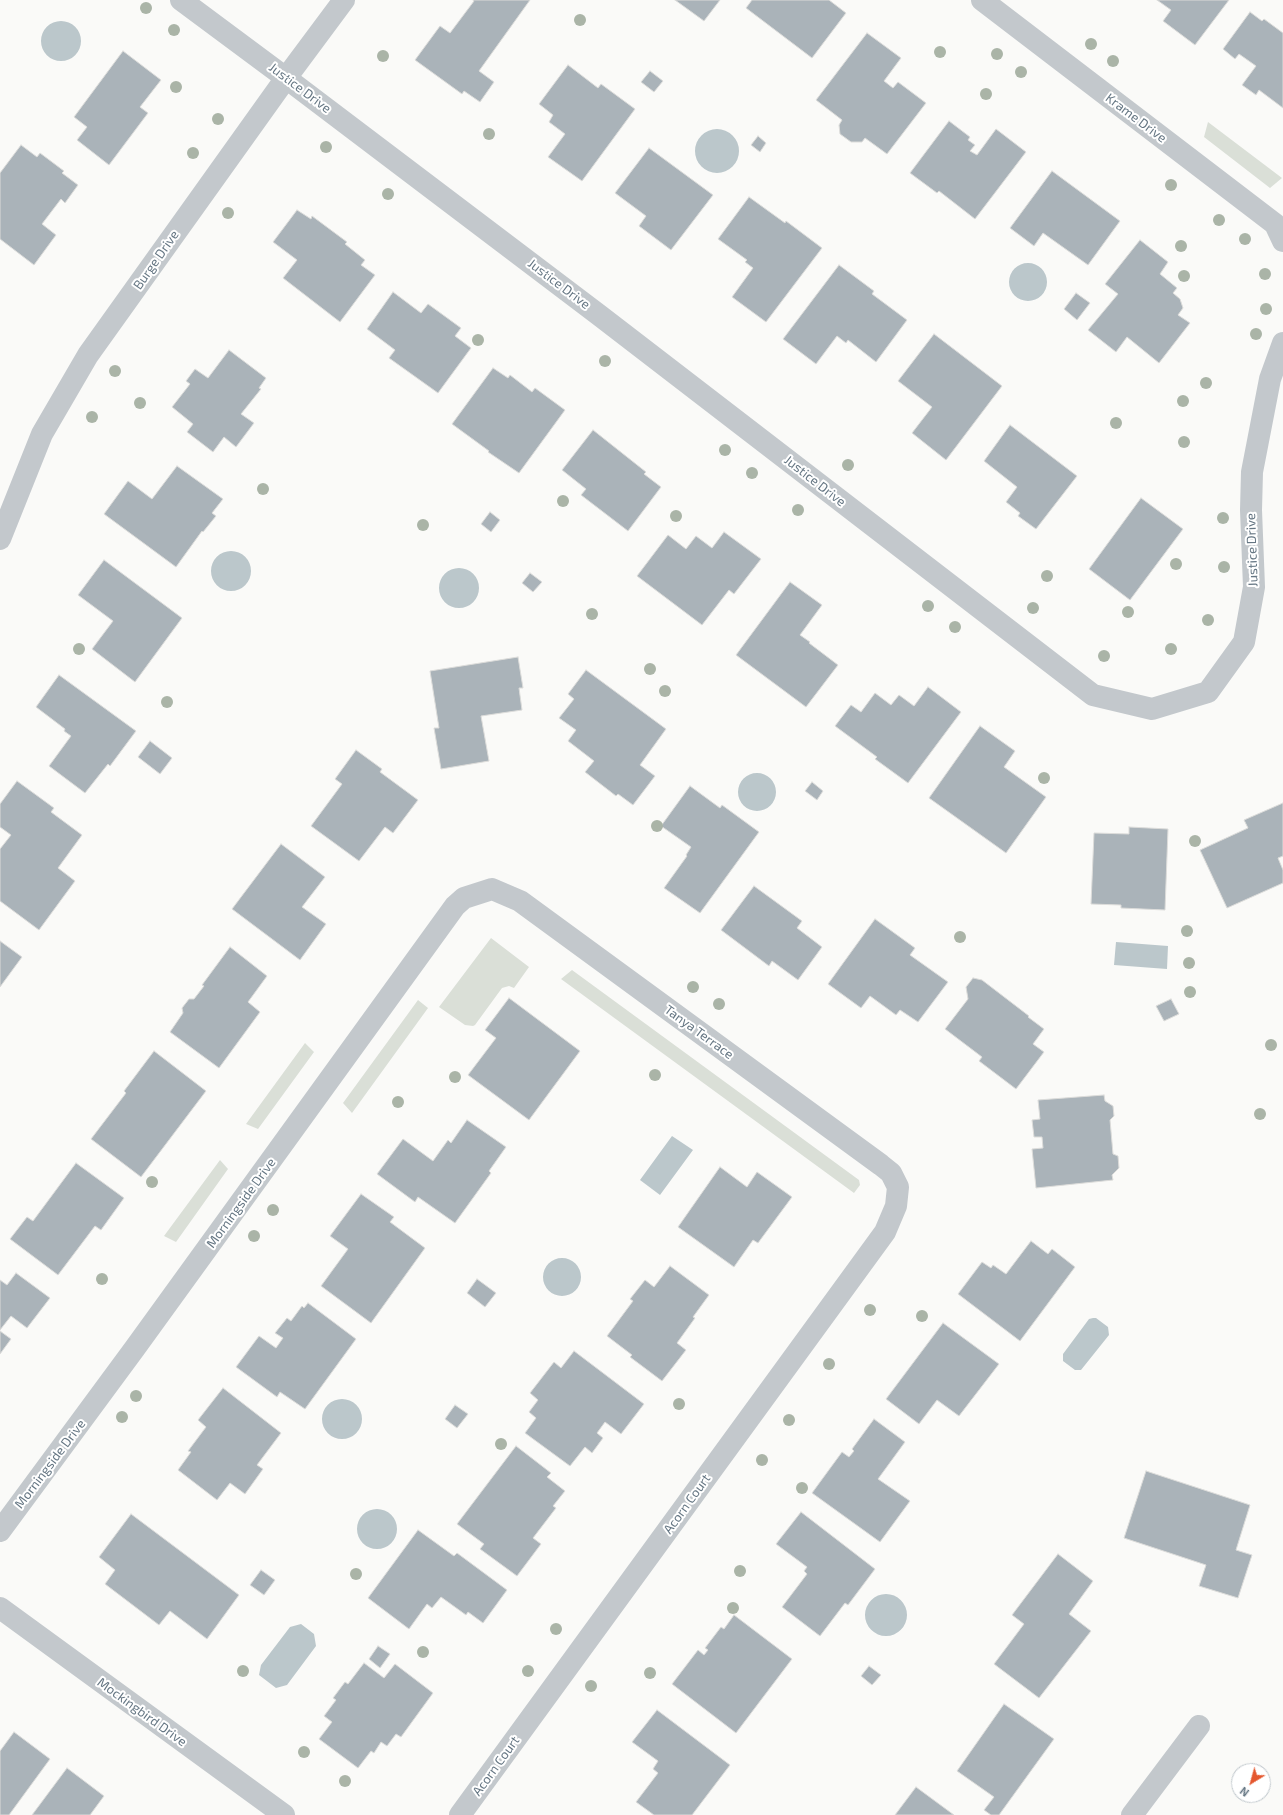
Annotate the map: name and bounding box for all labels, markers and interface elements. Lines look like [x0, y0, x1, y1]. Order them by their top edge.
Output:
street label: Justice Drive [266, 60, 334, 116]
street label: Krame Drive [1102, 90, 1170, 146]
street label: Burge Drive [130, 227, 182, 293]
street label: Justice Drive [525, 256, 593, 312]
street label: Justice Drive [781, 452, 849, 510]
street label: Justice Drive [1243, 513, 1261, 587]
street label: Tanya Terrace [661, 1002, 737, 1062]
street label: Morningside Drive [203, 1155, 279, 1251]
street label: Morningside Drive [11, 1416, 89, 1512]
street label: Acorn Court [660, 1471, 714, 1537]
street label: Mockingbird Drive [94, 1674, 190, 1750]
street label: Acorn Court [469, 1733, 523, 1799]
north arrow [1231, 1763, 1271, 1803]
text: N [1237, 1785, 1251, 1800]

